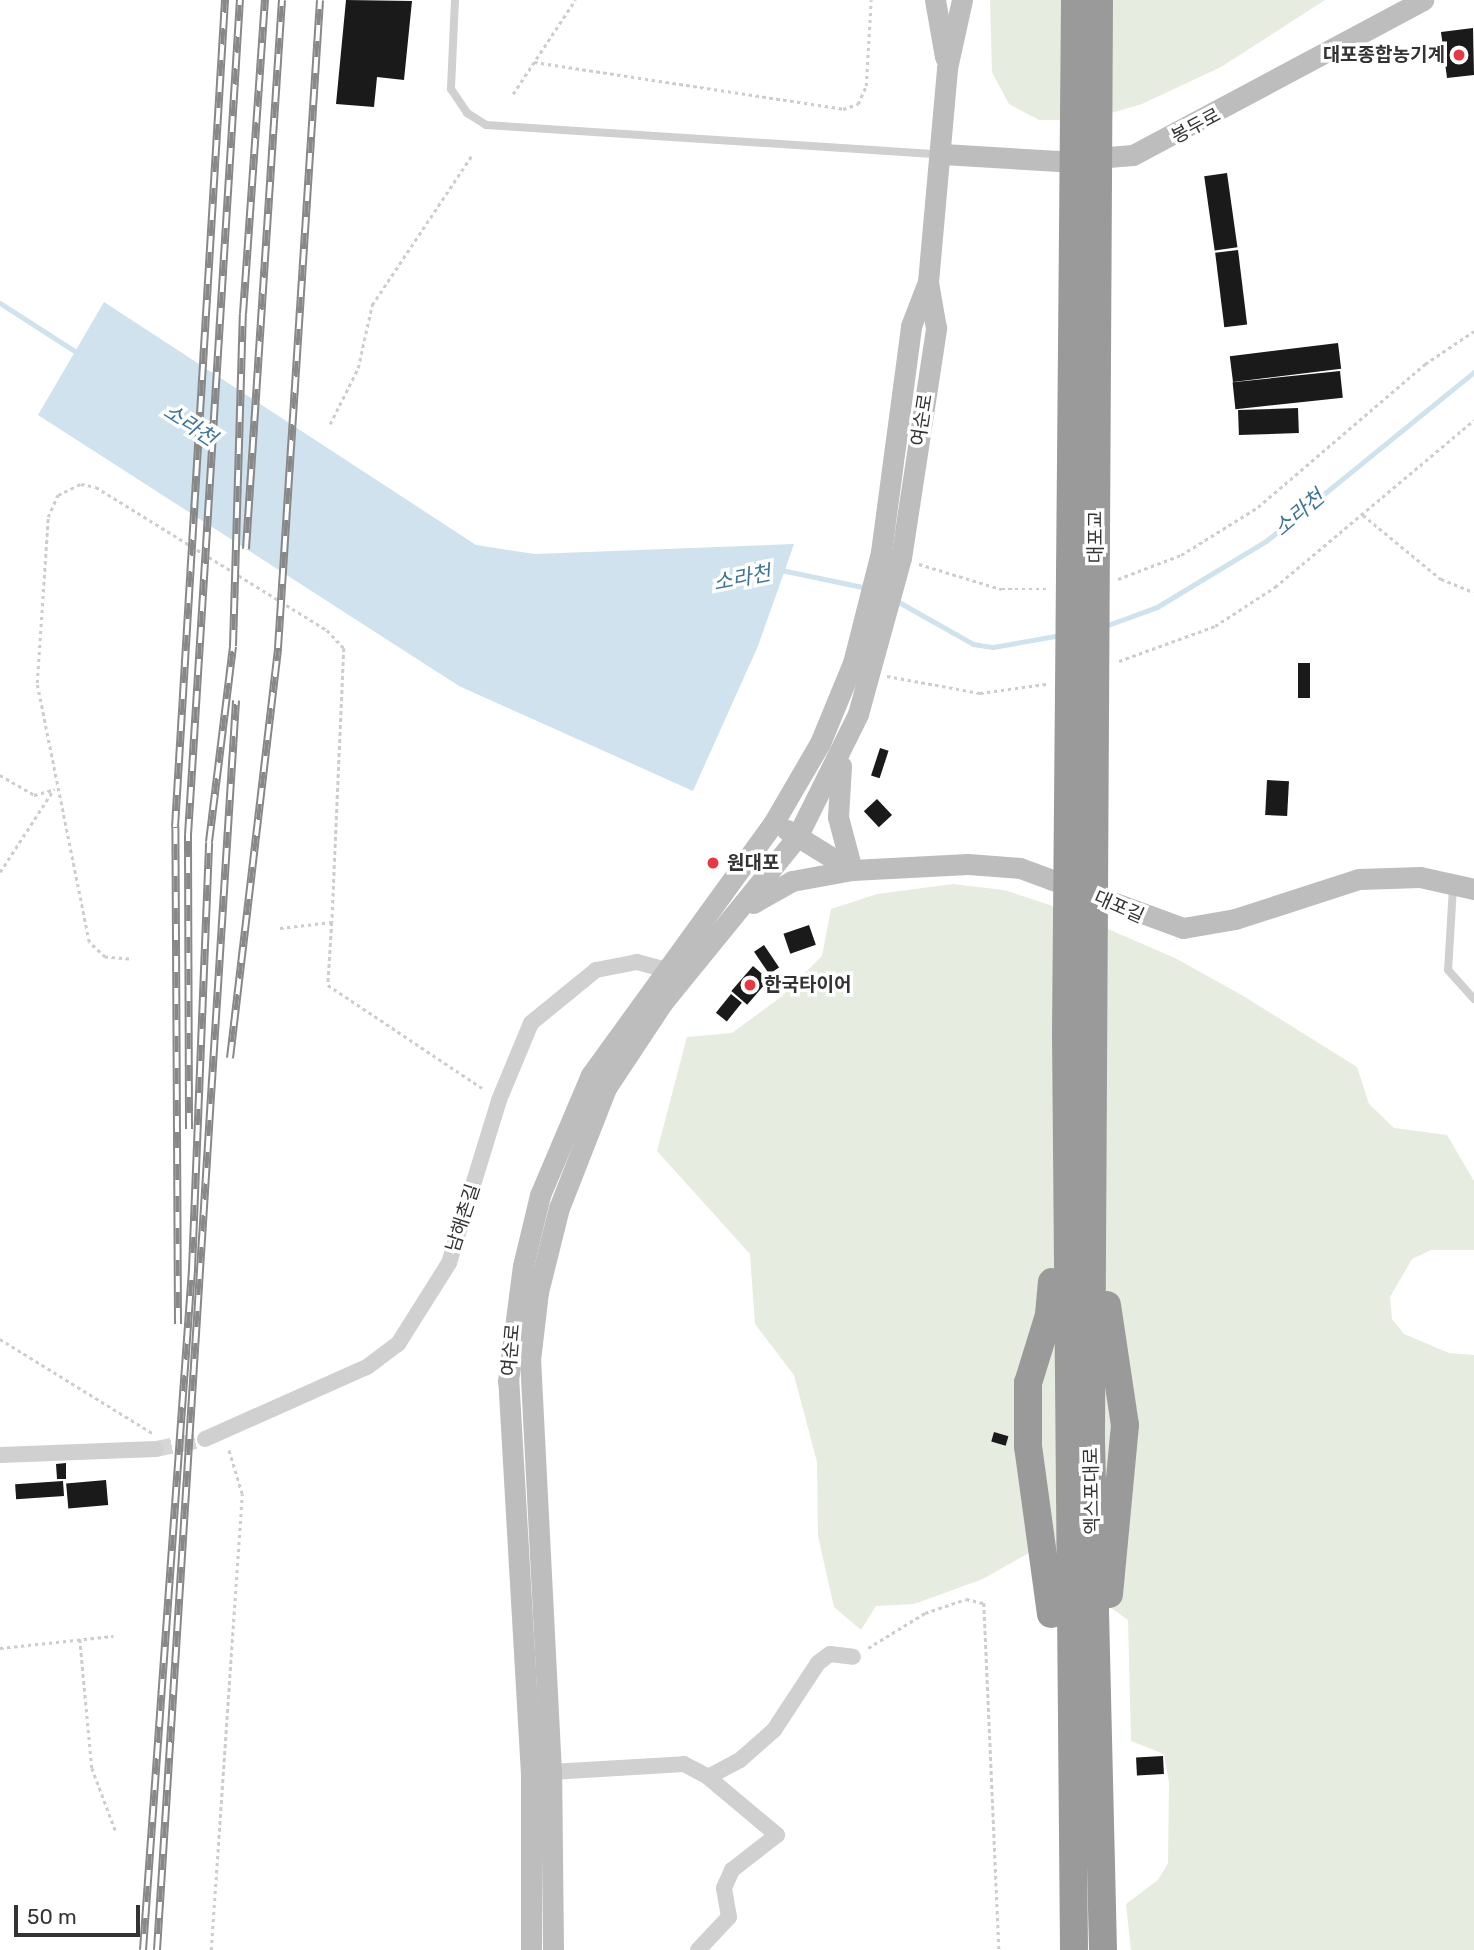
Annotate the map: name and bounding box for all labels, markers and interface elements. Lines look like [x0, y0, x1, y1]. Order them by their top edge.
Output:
place label: 대포종합농기계 [1323, 44, 1445, 66]
marker: 대포종합농기계 [1451, 47, 1467, 63]
street label: 봉두로 [1167, 104, 1225, 148]
street label: 여순로 [907, 392, 937, 448]
water label: 소라천 [159, 399, 221, 451]
water label: 소라천 [1269, 485, 1329, 541]
street label: 대포교 [1085, 511, 1107, 563]
water label: 소라천 [711, 560, 773, 596]
place label: 원대포 [727, 852, 779, 874]
marker: 원대포 [705, 855, 721, 871]
street label: 대포길 [1090, 886, 1148, 928]
place label: 한국타이어 [764, 974, 851, 996]
marker: 한국타이어 [742, 977, 758, 993]
street label: 남해촌길 [441, 1181, 485, 1255]
street label: 여순로 [497, 1323, 525, 1377]
street label: 엑스포대로 [1080, 1447, 1104, 1535]
scale bar [18, 1890, 144, 1934]
text: 50 m [27, 1904, 77, 1929]

